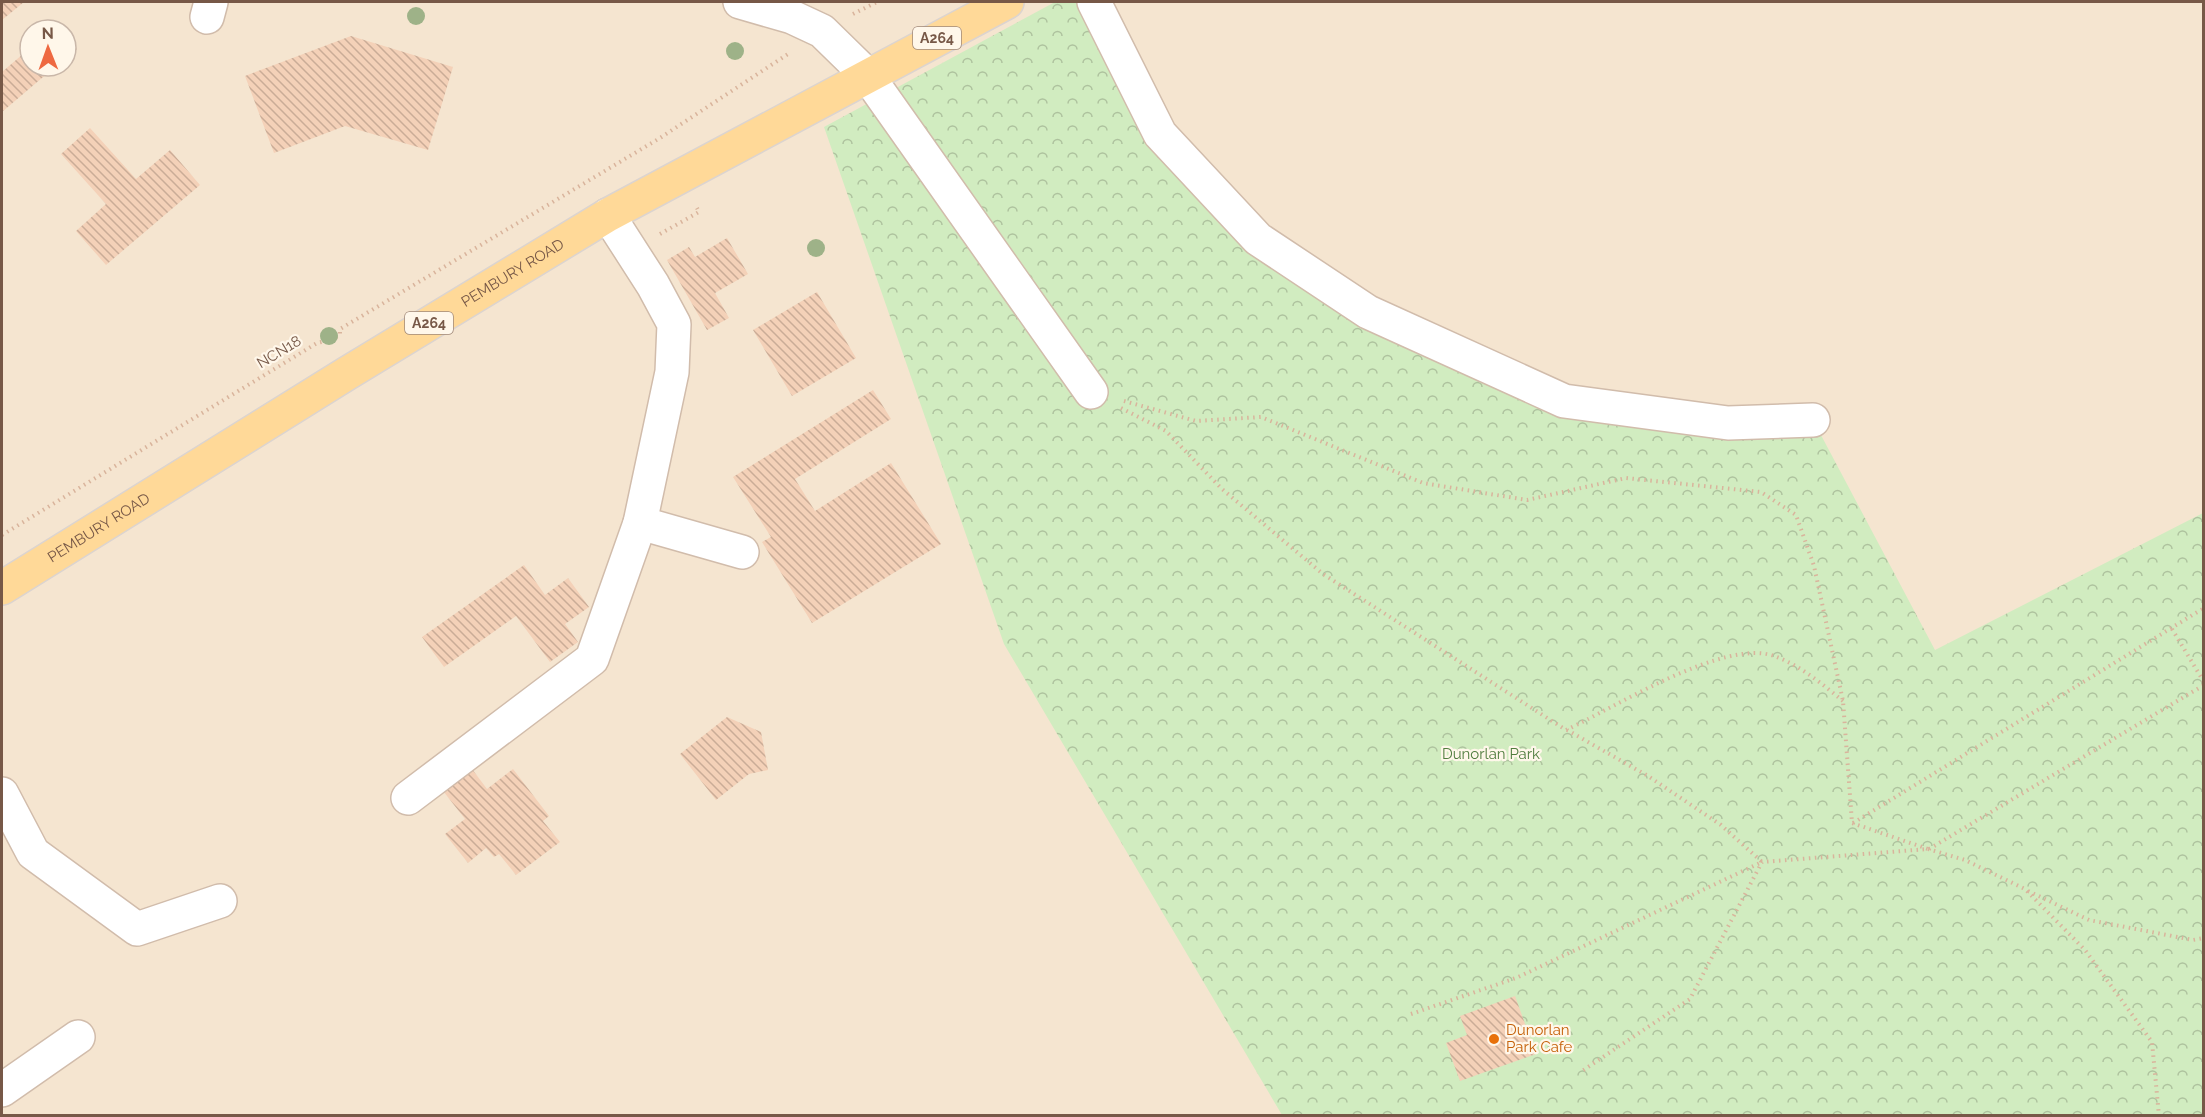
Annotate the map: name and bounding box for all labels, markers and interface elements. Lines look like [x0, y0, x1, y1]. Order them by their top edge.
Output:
north arrow [18, 18, 78, 78]
text: N [41, 24, 54, 43]
road number: A264 [913, 27, 961, 49]
street label: PEMBURY ROAD [458, 235, 567, 311]
road number: A264 [405, 312, 453, 334]
street label: NCN18 [253, 332, 305, 372]
street label: PEMBURY ROAD [44, 489, 153, 566]
park label: Dunorlan Park [1442, 745, 1540, 763]
place label: Dunorlan Park Cafe [1506, 1021, 1573, 1056]
marker: Dunorlan Park Cafe [1487, 1032, 1501, 1046]

